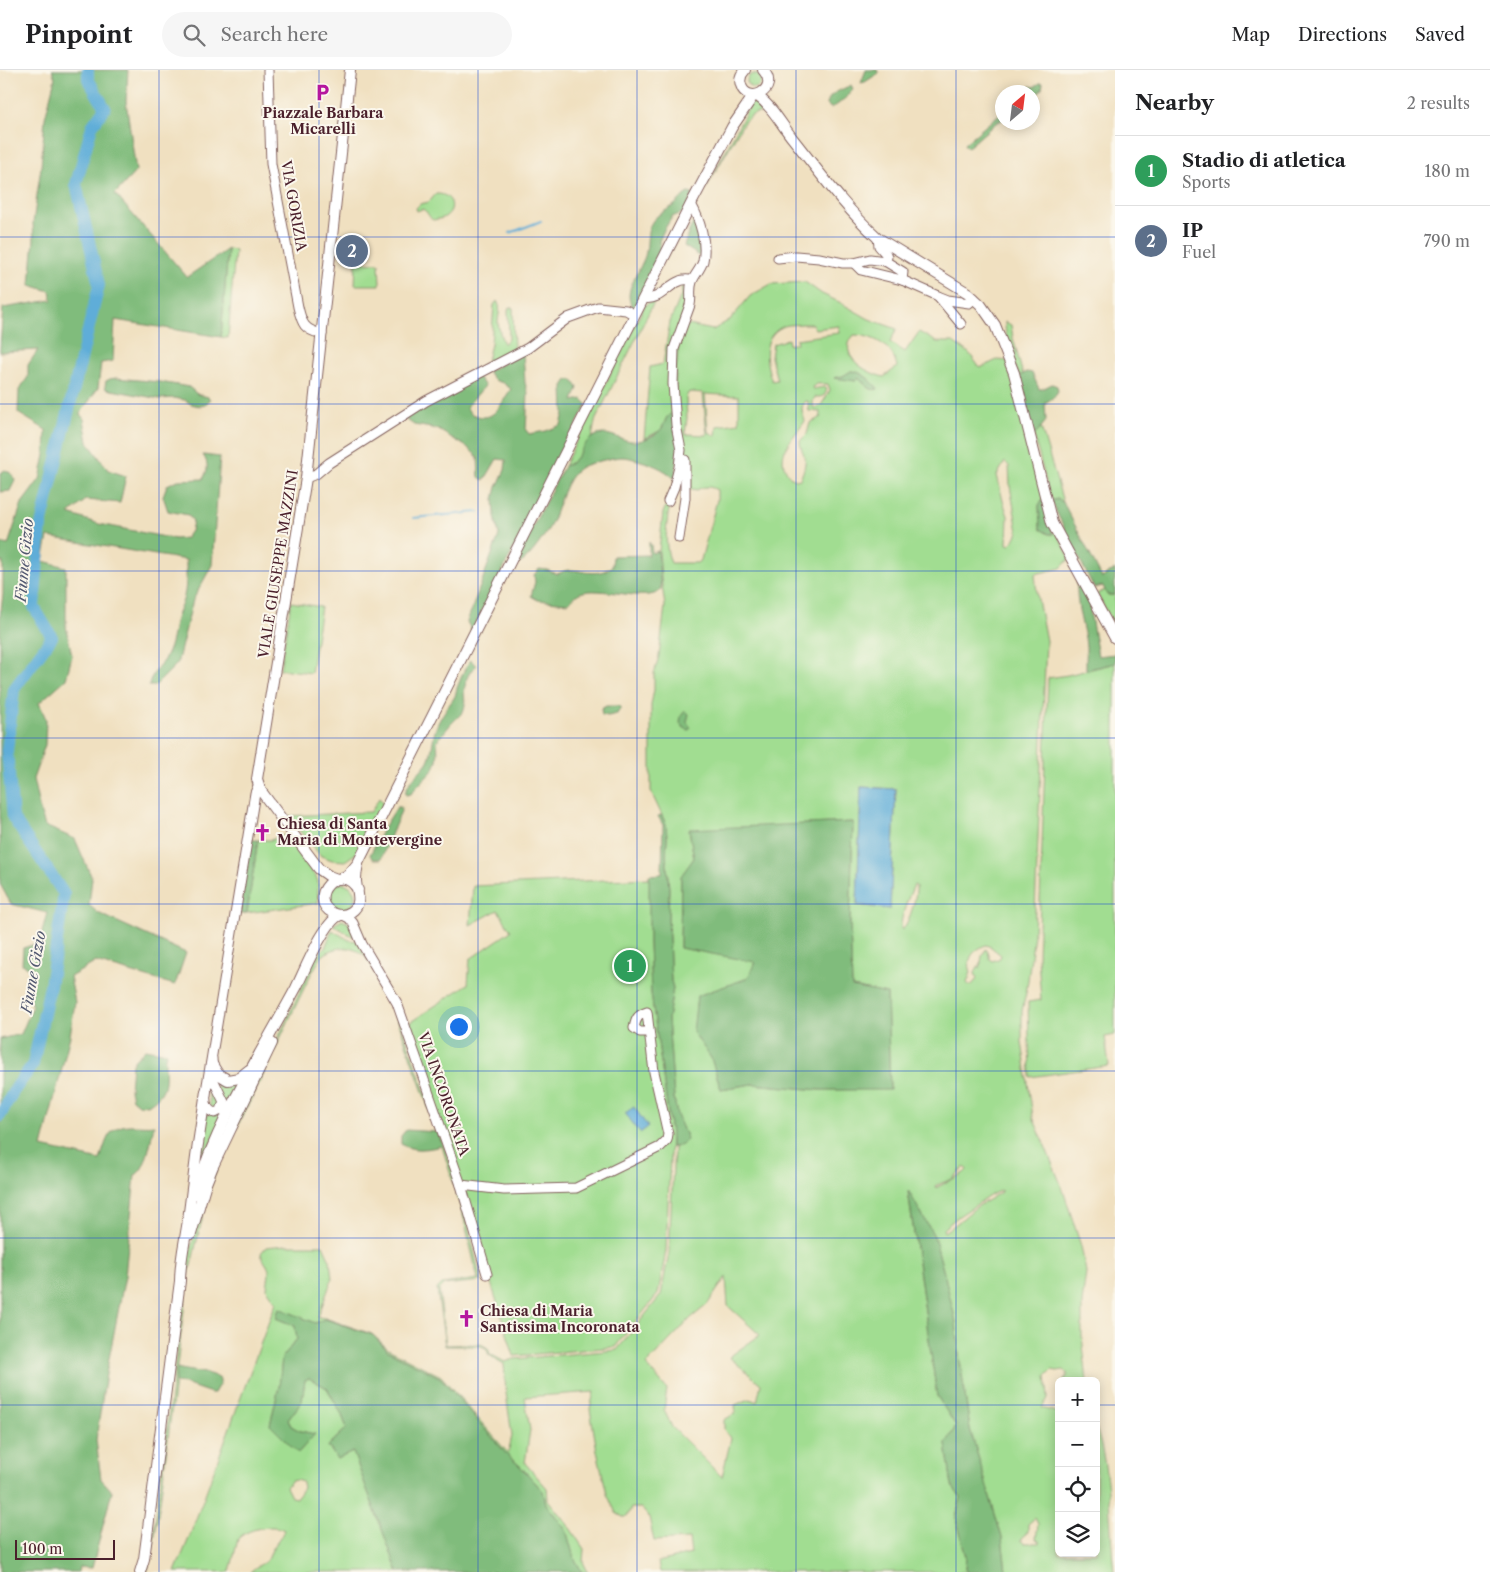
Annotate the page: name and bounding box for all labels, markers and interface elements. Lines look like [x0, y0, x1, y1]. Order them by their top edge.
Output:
search box [162, 12, 512, 57]
text: Pinpoint [25, 20, 132, 49]
icon: search [180, 21, 208, 49]
text: Search here [220, 23, 328, 46]
text: Map [1231, 24, 1270, 46]
text: Directions [1298, 24, 1387, 46]
text: Saved [1415, 24, 1465, 46]
parking icon: Piazzale Barbara Micarelli [313, 83, 333, 103]
north arrow [995, 85, 1040, 130]
text: Nearby [1135, 90, 1214, 115]
text: 2 results [1407, 93, 1470, 113]
place label: Piazzale Barbara Micarelli [263, 104, 384, 138]
text: Stadio di atletica [1182, 149, 1346, 172]
street label: VIA GORIZIA [277, 158, 311, 254]
text: 1 [1147, 161, 1155, 181]
text: 180 m [1424, 161, 1470, 181]
text: Sports [1182, 172, 1231, 192]
text: IP [1182, 219, 1203, 242]
text: 2 [1146, 231, 1156, 251]
text: 790 m [1423, 231, 1470, 251]
pin: 2 [336, 232, 368, 270]
text: Fuel [1182, 242, 1216, 262]
street label: VIALE GIUSEPPE MAZZINI [254, 468, 302, 661]
water label: Fiume Gizio [11, 518, 37, 603]
place label: Chiesa di Santa Maria di Montevergine [277, 815, 442, 849]
church icon: Chiesa di Santa Maria di Montevergine [253, 822, 273, 842]
water label: Fiume Gizio [16, 929, 50, 1016]
pin: 1 [614, 947, 646, 985]
your location [446, 1014, 472, 1040]
street label: VIA INCORONATA [414, 1029, 474, 1159]
place label: Chiesa di Maria Santissima Incoronata [480, 1302, 641, 1336]
church icon: Chiesa di Maria Santissima Incoronata [456, 1309, 476, 1329]
map controls [1055, 1377, 1100, 1557]
button: + [1055, 1377, 1100, 1422]
button: − [1055, 1422, 1100, 1467]
button: locate [1055, 1467, 1100, 1512]
button: layers [1055, 1512, 1100, 1557]
scale bar [15, 1537, 115, 1560]
text: 100 m [22, 1540, 62, 1558]

